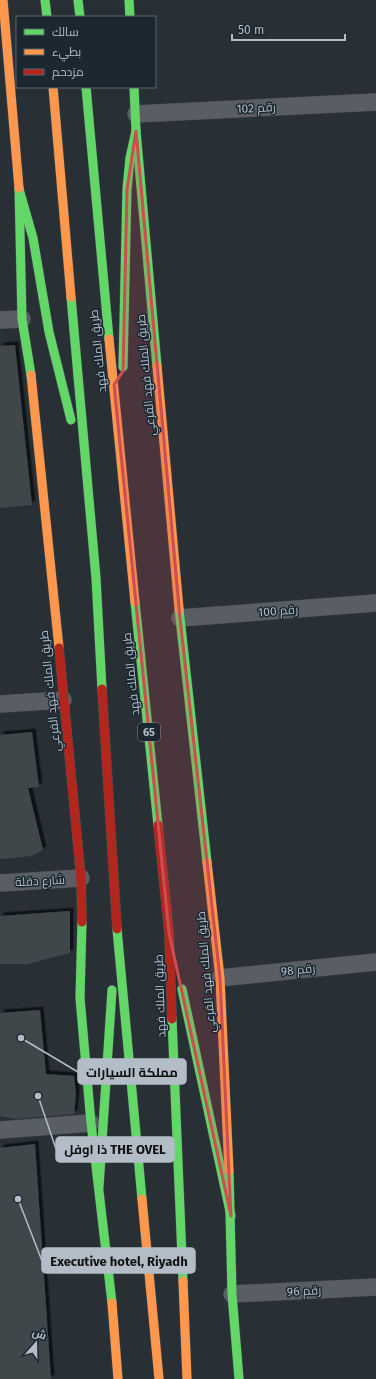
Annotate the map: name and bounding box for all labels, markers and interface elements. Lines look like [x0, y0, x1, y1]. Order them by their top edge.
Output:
legend [16, 16, 156, 88]
scale bar [232, 16, 345, 42]
text: 50 m [238, 23, 264, 37]
text: سالك [52, 25, 79, 39]
text: بطيء [52, 45, 81, 62]
text: مزدحم [52, 65, 84, 80]
street label: رقم 102 [236, 100, 276, 117]
street label: طريق الملك فهد [87, 309, 109, 393]
street label: طريق الملك فهد الفرعي [134, 313, 161, 436]
street label: رقم 100 [257, 603, 299, 620]
street label: طريق الملك فهد الفرعي [37, 629, 66, 753]
street label: طريق الملك فهد [120, 632, 142, 716]
road number: 65 [138, 723, 160, 741]
street label: شارع دقلة [15, 873, 66, 890]
street label: طريق الملك فهد الفرعي [194, 910, 221, 1033]
street label: طريق الملك فهد [152, 954, 168, 1038]
street label: رقم 98 [280, 961, 316, 980]
callout: مملكة السيارات [78, 1059, 186, 1084]
text: مملكة السيارات [86, 1065, 178, 1080]
callout: ذا اوفل THE OVEL [56, 1137, 174, 1162]
text: ذا اوفل THE OVEL [64, 1142, 166, 1158]
callout: Executive hotel, Riyadh [42, 1248, 195, 1273]
text: Executive hotel, Riyadh [50, 1254, 188, 1269]
street label: رقم 96 [287, 1283, 322, 1300]
north arrow [16, 1323, 56, 1363]
text: ش [30, 1326, 48, 1343]

